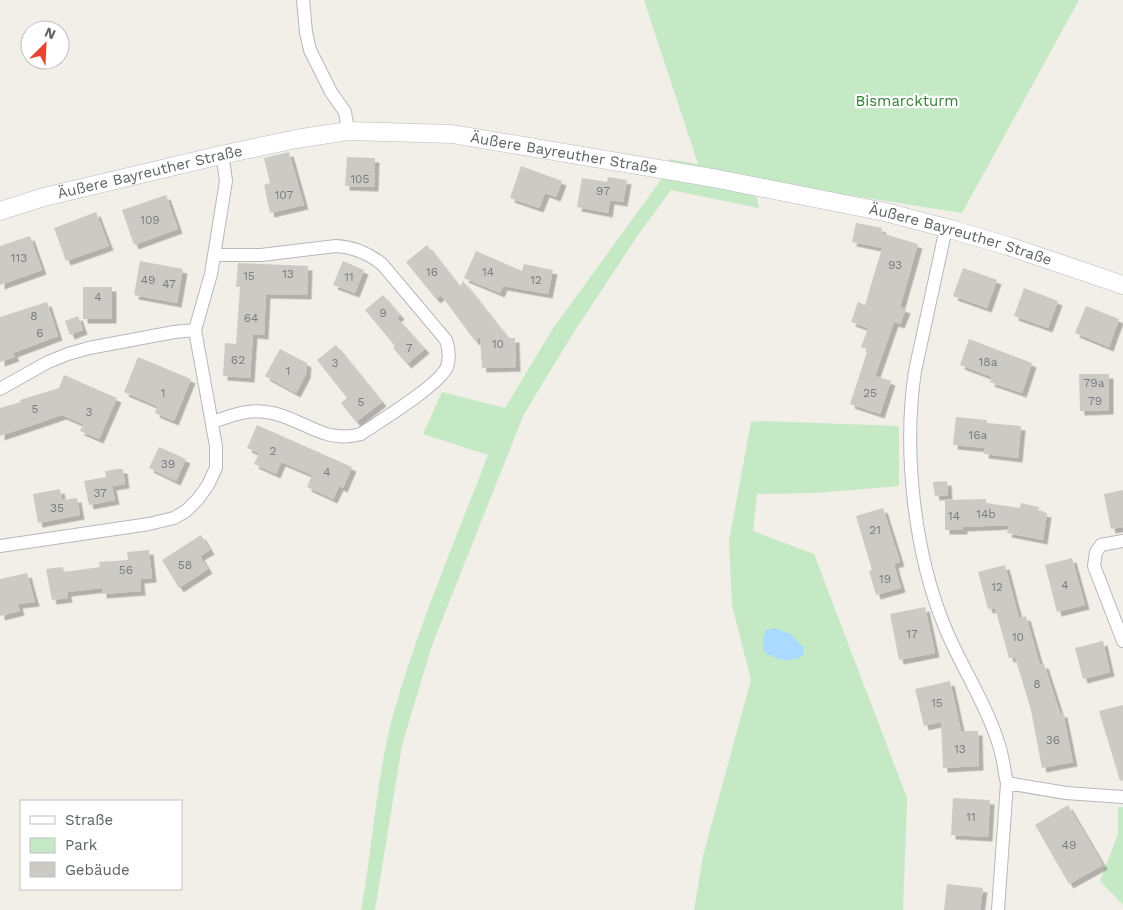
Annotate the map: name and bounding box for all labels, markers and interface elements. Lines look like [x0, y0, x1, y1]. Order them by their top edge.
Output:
north arrow [20, 20, 70, 70]
text: N [42, 24, 58, 43]
park label: Bismarckturm [855, 92, 959, 110]
street label: Äußere Bayreuther Straße [469, 128, 659, 178]
street label: Äußere Bayreuther Straße [56, 142, 244, 203]
house number: 105 [350, 172, 370, 186]
house number: 97 [596, 184, 610, 198]
house number: 107 [275, 188, 294, 202]
street label: Äußere Bayreuther Straße [867, 200, 1054, 269]
house number: 109 [140, 213, 160, 227]
house number: 113 [11, 251, 27, 265]
house number: 93 [888, 258, 902, 272]
house number: 16 [426, 265, 438, 279]
house number: 14 [482, 265, 494, 279]
house number: 13 [282, 267, 294, 281]
house number: 15 [243, 269, 255, 283]
house number: 11 [344, 270, 354, 284]
house number: 49 [141, 273, 155, 287]
house number: 12 [530, 273, 542, 287]
house number: 47 [162, 277, 176, 291]
house number: 4 [94, 290, 102, 304]
house number: 9 [379, 306, 387, 320]
house number: 8 [30, 309, 38, 323]
house number: 64 [244, 311, 258, 325]
house number: 6 [36, 326, 44, 340]
house number: 10 [492, 337, 504, 351]
house number: 7 [406, 341, 413, 355]
house number: 62 [231, 353, 245, 367]
house number: 18a [979, 355, 998, 369]
house number: 3 [332, 356, 339, 370]
house number: 1 [286, 364, 290, 378]
house number: 79a [1084, 376, 1105, 390]
house number: 1 [161, 386, 165, 400]
house number: 25 [863, 386, 877, 400]
house number: 79 [1088, 394, 1102, 408]
house number: 5 [358, 395, 365, 409]
house number: 5 [32, 402, 39, 416]
house number: 3 [86, 405, 93, 419]
house number: 16a [969, 428, 988, 442]
house number: 2 [270, 444, 277, 458]
house number: 39 [161, 457, 175, 471]
house number: 4 [323, 465, 331, 479]
house number: 37 [93, 486, 107, 500]
house number: 35 [50, 501, 64, 515]
house number: 14b [976, 507, 996, 521]
house number: 14 [948, 509, 960, 523]
house number: 21 [869, 523, 881, 537]
house number: 58 [178, 558, 192, 572]
house number: 56 [119, 563, 133, 577]
house number: 19 [879, 572, 891, 586]
house number: 4 [1061, 578, 1069, 592]
house number: 12 [991, 580, 1003, 594]
house number: 17 [906, 627, 918, 641]
house number: 10 [1012, 630, 1024, 644]
house number: 8 [1033, 677, 1041, 691]
house number: 15 [931, 696, 943, 710]
house number: 36 [1046, 733, 1060, 747]
house number: 13 [954, 742, 966, 756]
legend [20, 800, 182, 890]
house number: 11 [966, 810, 976, 824]
text: Straße [65, 811, 113, 829]
text: Park [65, 836, 98, 854]
house number: 49 [1062, 838, 1076, 852]
text: Gebäude [65, 861, 130, 879]

